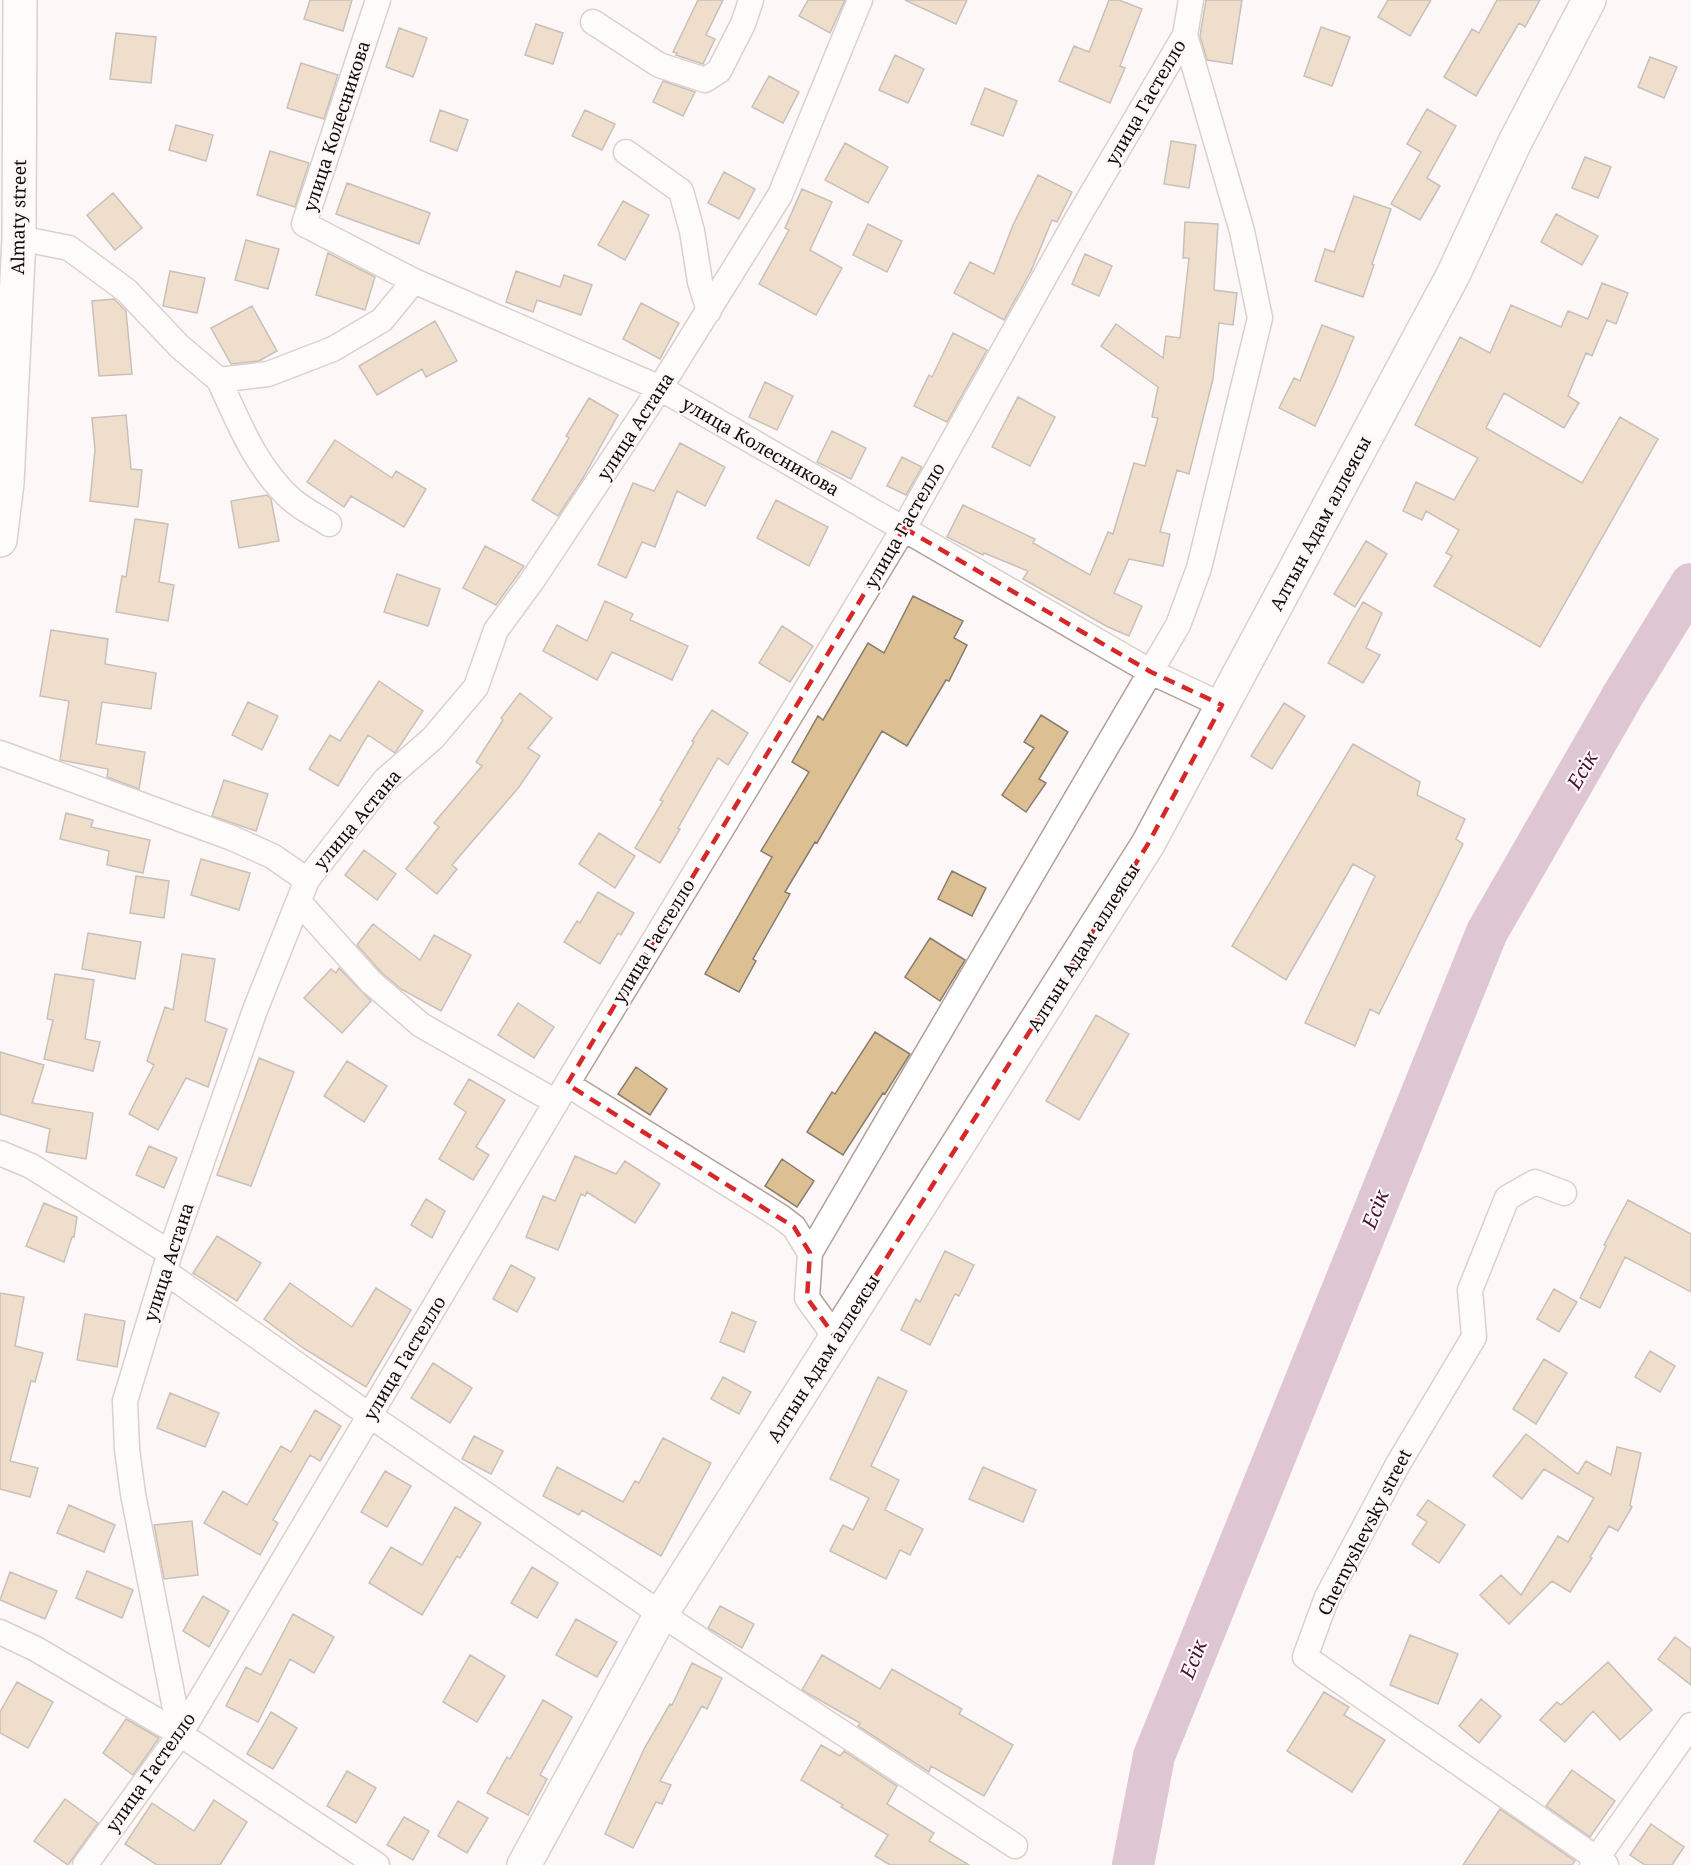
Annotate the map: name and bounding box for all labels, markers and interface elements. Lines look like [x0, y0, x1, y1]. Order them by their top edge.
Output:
street label: улица Гастелло [1099, 35, 1191, 169]
street label: улица Колесникова [297, 37, 375, 215]
street label: Almaty street [5, 159, 31, 275]
street label: улица Астана [591, 367, 679, 485]
street label: улица Колесникова [678, 391, 844, 501]
street label: Алтын Адам аллеясы [1264, 431, 1376, 614]
street label: улица Гастелло [858, 458, 950, 592]
water label: Есік [1560, 746, 1604, 795]
street label: улица Астана [308, 764, 406, 874]
street label: Алтын Адам аллеясы [1021, 858, 1145, 1036]
street label: улица Гастелло [606, 874, 700, 1008]
water label: Есік [1355, 1185, 1395, 1233]
street label: улица Астана [137, 1199, 199, 1325]
street label: Алтын Адам аллеясы [761, 1269, 885, 1447]
street label: улица Гастелло [357, 1291, 451, 1425]
street label: Chernyshevsky street [1312, 1445, 1416, 1619]
water label: Есік [1173, 1635, 1213, 1683]
street label: улица Гастелло [100, 1707, 200, 1837]

